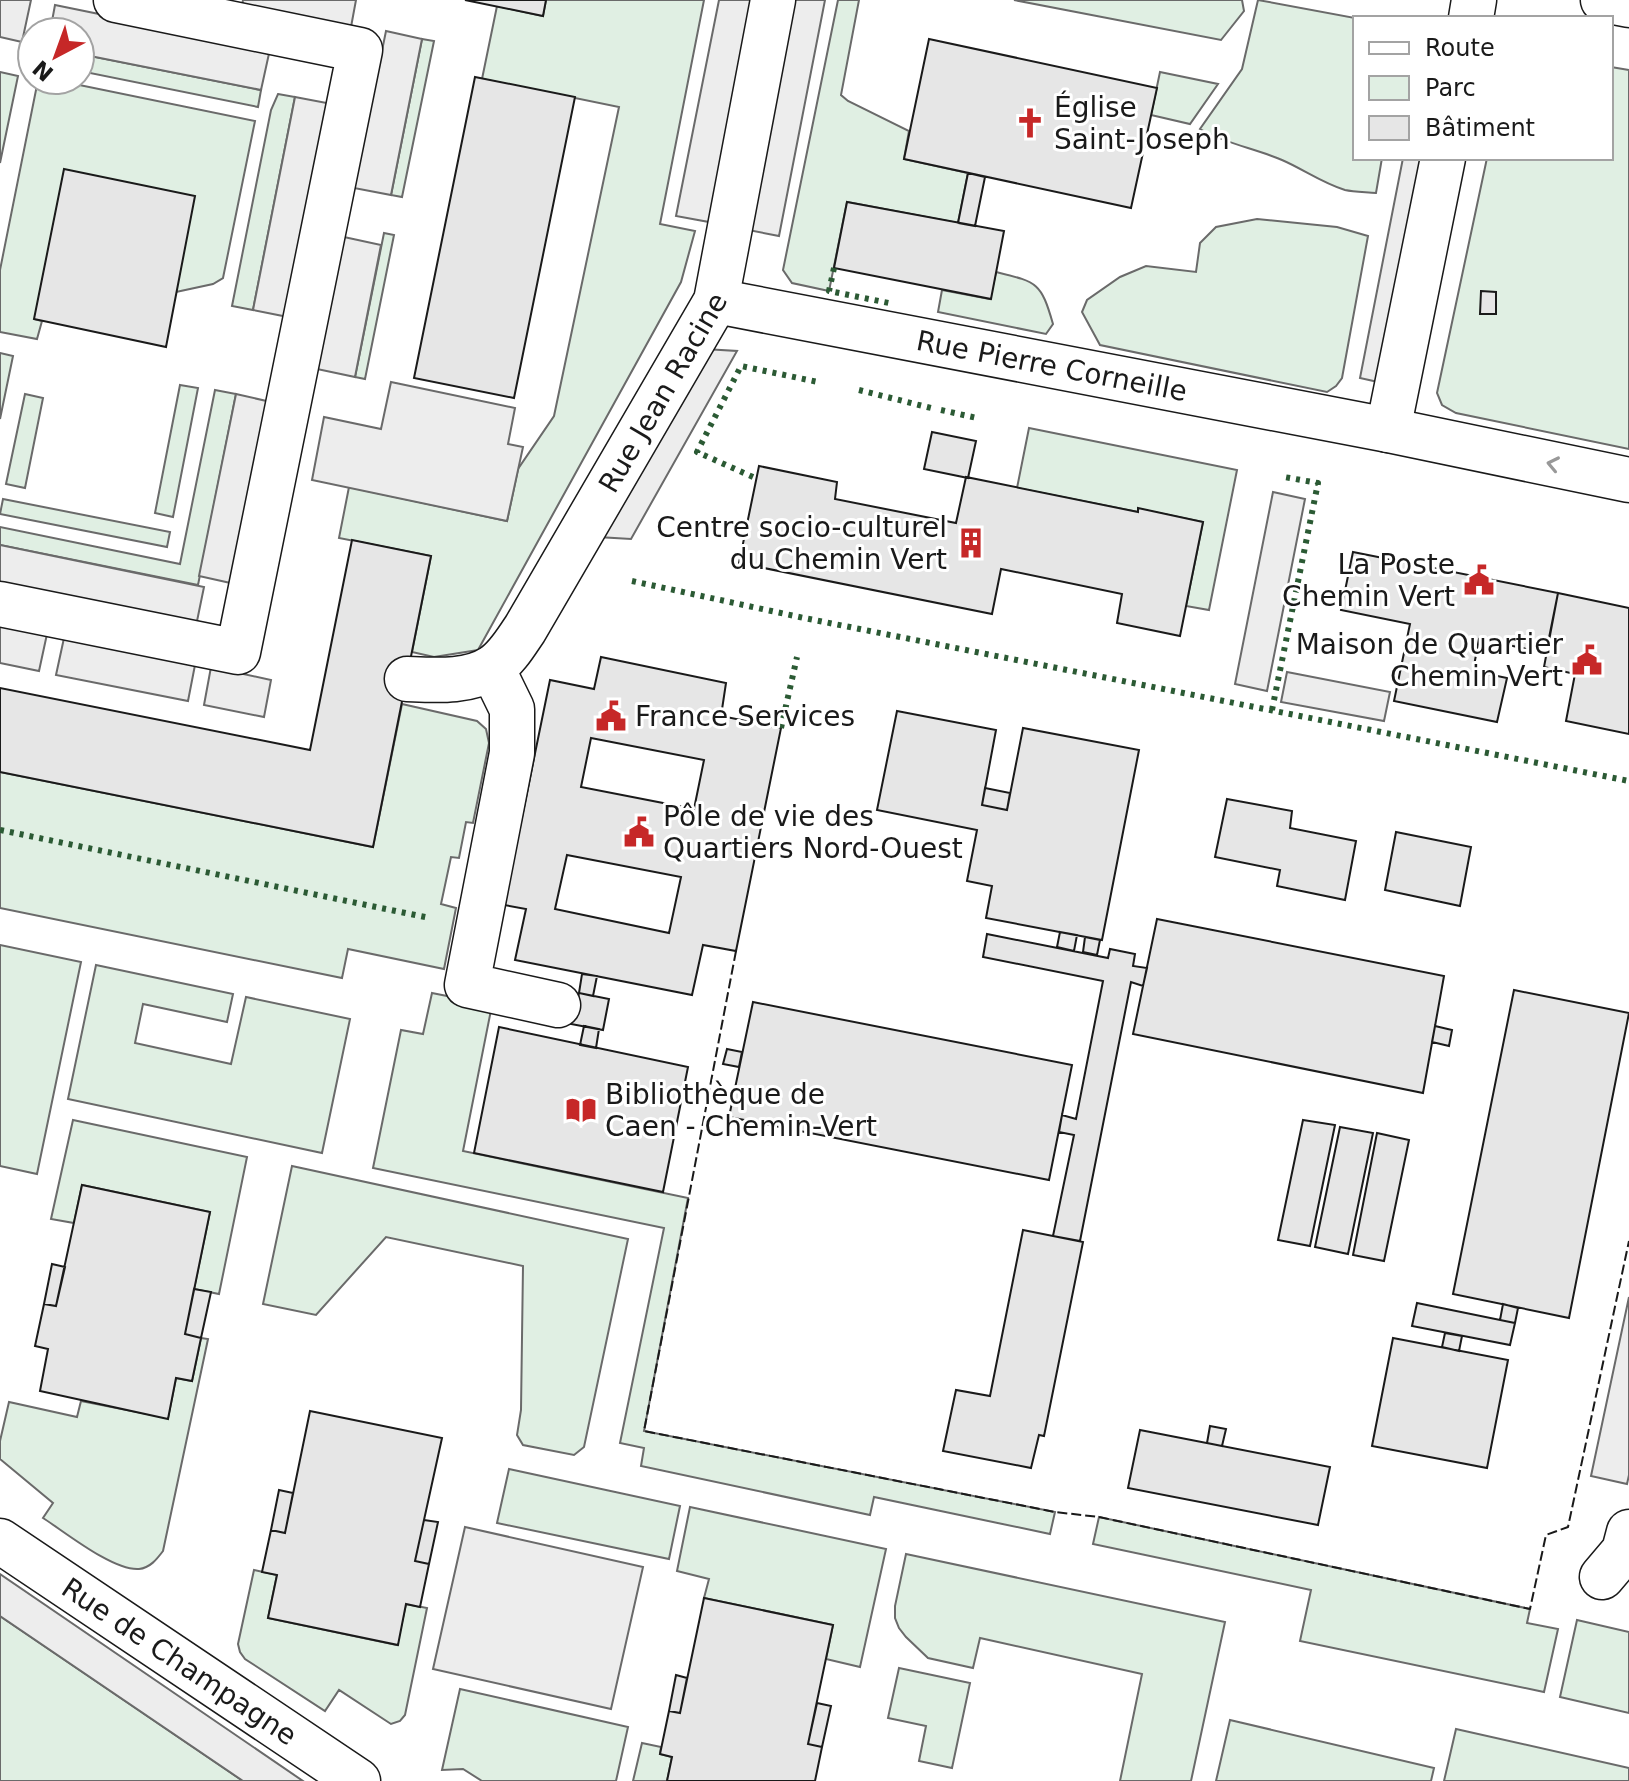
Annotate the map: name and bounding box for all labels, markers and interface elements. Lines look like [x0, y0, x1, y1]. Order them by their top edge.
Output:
north arrow [16, 16, 96, 96]
legend [1353, 16, 1613, 160]
text: Route [1425, 34, 1495, 62]
text: N [28, 55, 58, 86]
text: Parc [1425, 74, 1476, 102]
place label: Église Saint-Joseph [1054, 90, 1230, 156]
church icon: Église Saint-Joseph [1013, 106, 1047, 140]
text: Bâtiment [1425, 114, 1535, 142]
street label: Rue Jean Racine [592, 287, 734, 498]
street label: Rue Pierre Corneille [914, 324, 1190, 408]
one-way arrow [1546, 456, 1560, 473]
place label: Centre socio-culturel du Chemin Vert [656, 511, 947, 576]
building icon: Centre socio-culturel du Chemin Vert [954, 526, 988, 560]
place label: La Poste Chemin Vert [1282, 548, 1455, 613]
public building icon: La Poste Chemin Vert [1462, 563, 1496, 597]
place label: Maison de Quartier Chemin Vert [1296, 628, 1563, 693]
public building icon: Maison de Quartier Chemin Vert [1570, 643, 1604, 677]
public building icon: France Services [594, 699, 628, 733]
place label: France Services [635, 700, 855, 733]
place label: Pôle de vie des Quartiers Nord-Ouest [663, 800, 963, 865]
public building icon: Pôle de vie des Quartiers Nord-Ouest [622, 815, 656, 849]
place label: Bibliothèque de Caen - Chemin-Vert [605, 1078, 877, 1143]
library icon: Bibliothèque de Caen - Chemin-Vert [564, 1093, 598, 1127]
street label: Rue de Champagne [56, 1571, 303, 1752]

